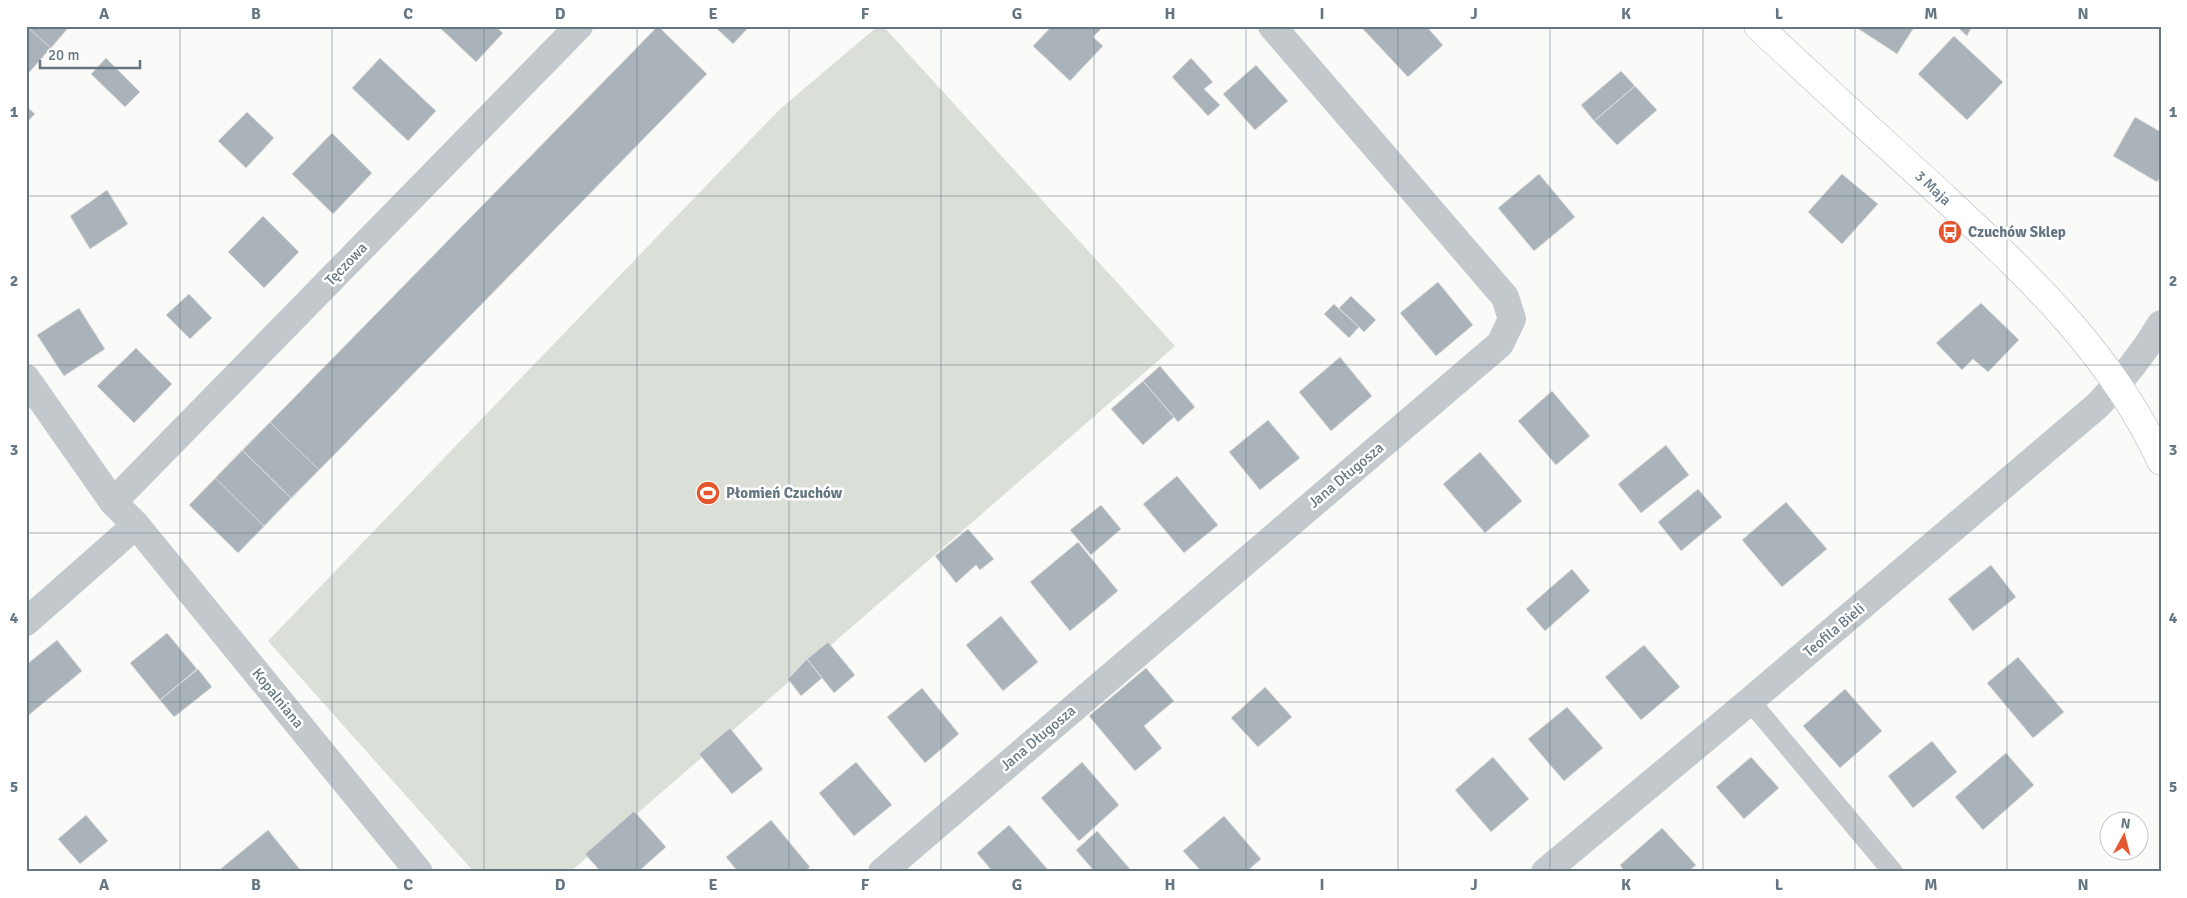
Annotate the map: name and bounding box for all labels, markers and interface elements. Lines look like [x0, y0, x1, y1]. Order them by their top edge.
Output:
text: A [99, 4, 110, 24]
text: B [251, 4, 261, 24]
text: C [403, 4, 413, 24]
text: D [555, 4, 566, 24]
text: E [708, 4, 718, 24]
text: F [861, 4, 870, 24]
text: G [1012, 4, 1022, 24]
text: H [1165, 4, 1175, 24]
text: I [1319, 4, 1325, 24]
text: J [1470, 4, 1478, 24]
text: K [1621, 4, 1631, 24]
text: L [1775, 4, 1784, 24]
text: M [1924, 4, 1938, 24]
text: N [2077, 4, 2089, 24]
scale bar [40, 38, 140, 70]
text: 20 m [48, 46, 79, 64]
text: 1 [10, 102, 19, 122]
text: 1 [2169, 102, 2178, 122]
street label: 3 Maja [1911, 167, 1955, 209]
bus stop icon: Czuchów Sklep [1937, 219, 1963, 245]
place label: Czuchów Sklep [1968, 223, 2066, 241]
street label: Tęczowa [321, 239, 371, 289]
text: 2 [10, 271, 18, 291]
text: 2 [2169, 271, 2177, 291]
street label: Jana Długosza [1305, 438, 1387, 512]
text: 3 [10, 440, 18, 460]
text: 3 [2169, 440, 2177, 460]
sports icon: Płomień Czuchów [695, 480, 721, 506]
place label: Płomień Czuchów [726, 484, 843, 502]
street label: Teofila Bieli [1800, 599, 1868, 661]
text: 4 [10, 608, 19, 628]
text: 4 [2169, 608, 2178, 628]
street label: Kopalniana [248, 664, 308, 732]
street label: Jana Długosza [997, 701, 1079, 775]
text: 5 [10, 777, 18, 797]
text: 5 [2169, 777, 2177, 797]
north arrow [2100, 810, 2150, 860]
text: N [2120, 815, 2131, 833]
text: A [99, 875, 110, 895]
text: B [251, 875, 261, 895]
text: C [403, 875, 413, 895]
text: D [555, 875, 566, 895]
text: E [708, 875, 718, 895]
text: F [861, 875, 870, 895]
text: G [1012, 875, 1022, 895]
text: H [1165, 875, 1175, 895]
text: I [1319, 875, 1325, 895]
text: J [1470, 875, 1478, 895]
text: K [1621, 875, 1631, 895]
text: L [1775, 875, 1784, 895]
text: M [1924, 875, 1938, 895]
text: N [2077, 875, 2089, 895]

